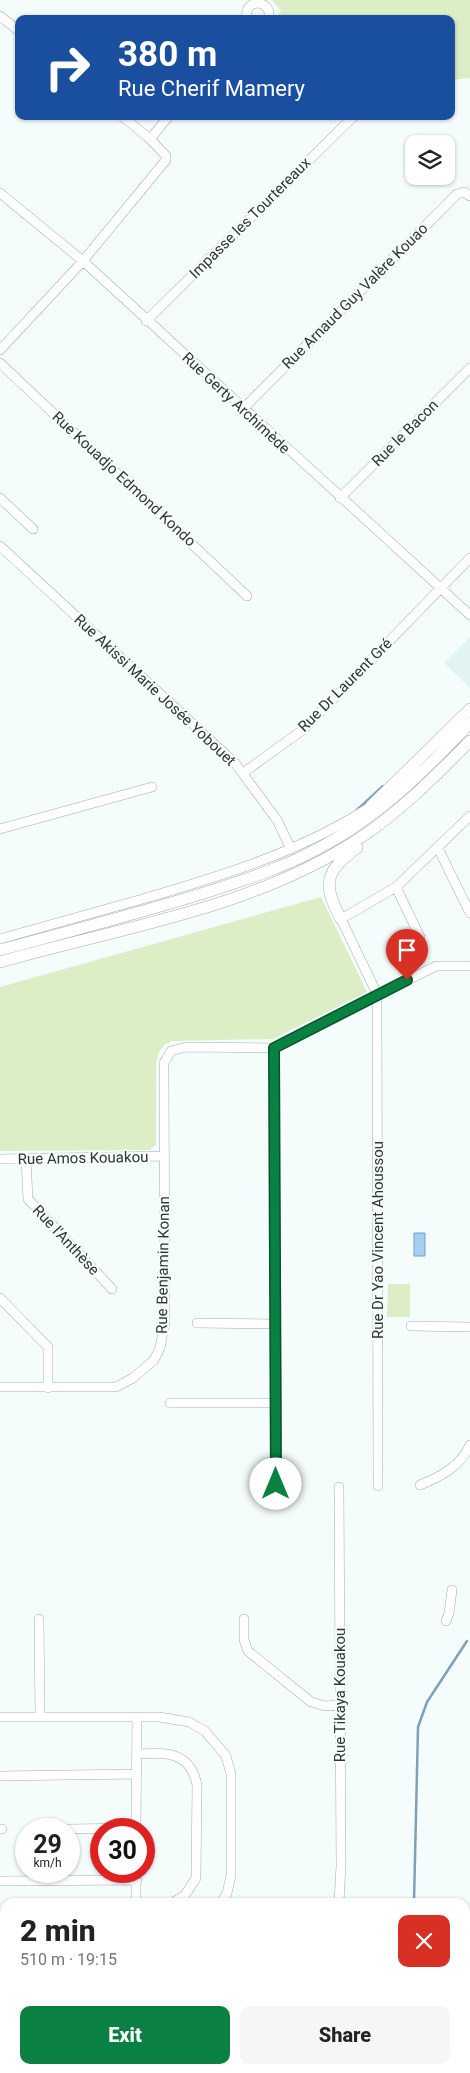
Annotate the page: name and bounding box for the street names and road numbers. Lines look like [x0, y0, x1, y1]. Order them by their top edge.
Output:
street label: Impasse les Tourtereaux [186, 153, 315, 282]
street label: Rue Arnaud Guy Valère Kouao [278, 219, 432, 373]
street label: Rue Gerty Archimède [178, 348, 294, 458]
street label: Rue le Bacon [368, 396, 442, 470]
street label: Rue Kouadjo Edmond Kondo [48, 408, 200, 550]
street label: Rue Akissi Marie Josée Yobouet [71, 610, 240, 770]
street label: Rue Dr Laurent Gré [294, 634, 396, 736]
street label: Rue Dr Yao Vincent Ahoussou [369, 1141, 387, 1339]
street label: Rue Amos Kouakou [17, 1148, 149, 1168]
street label: Rue Benjamin Konan [153, 1196, 173, 1334]
street label: Rue l'Anthèse [29, 1201, 103, 1279]
street label: Rue Tikaya Kouakou [331, 1628, 349, 1762]

